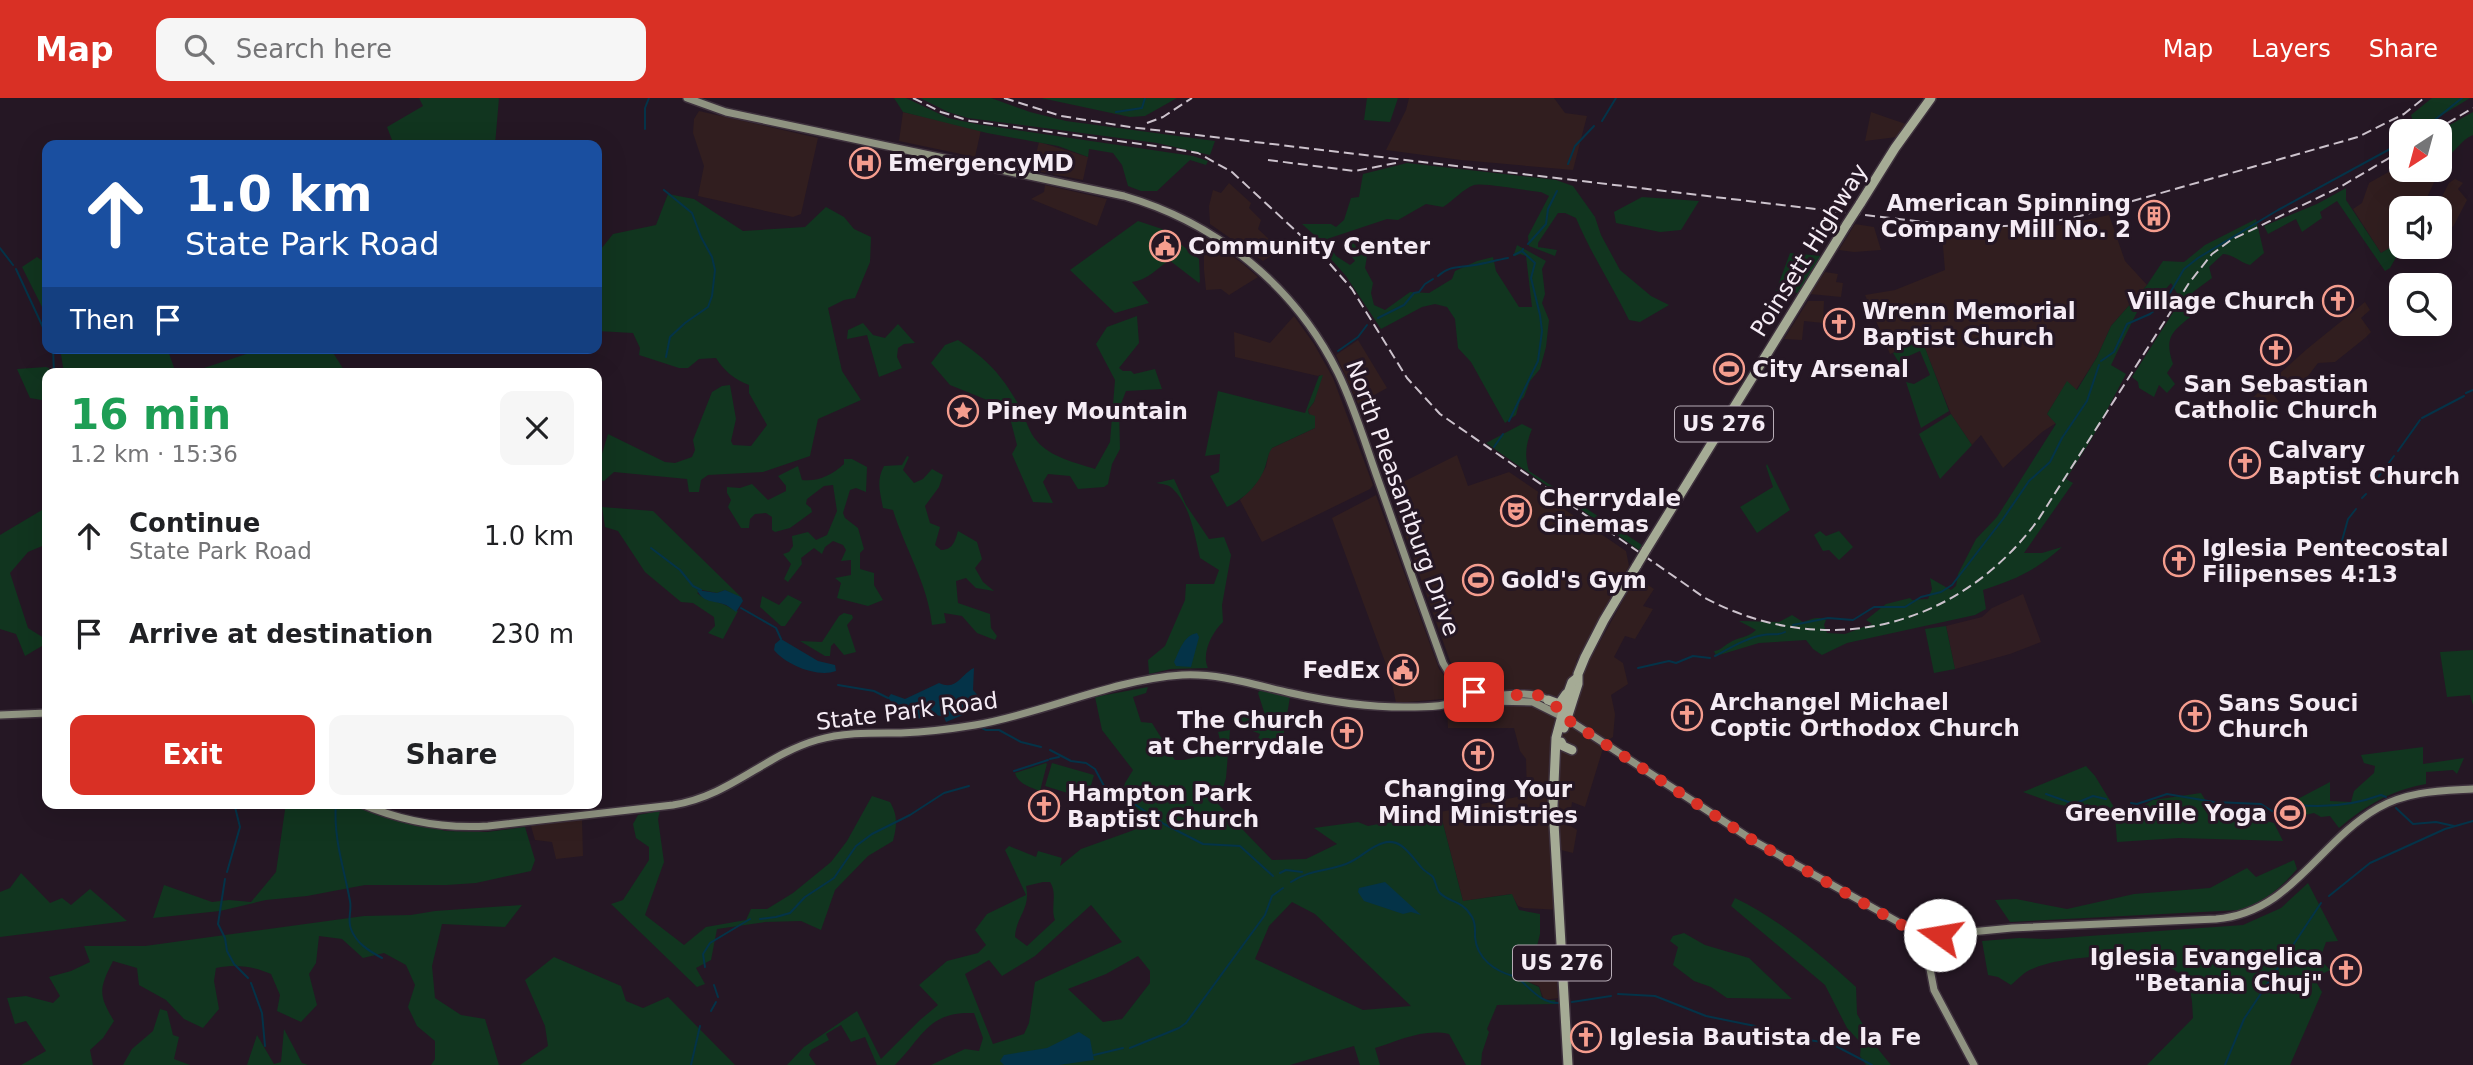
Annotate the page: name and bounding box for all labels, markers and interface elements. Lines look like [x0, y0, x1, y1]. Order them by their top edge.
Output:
search box [156, 18, 646, 81]
text: Map [35, 30, 114, 69]
icon: search [180, 30, 218, 68]
text: Search here [236, 34, 392, 64]
text: Map [2163, 35, 2213, 63]
text: Layers [2251, 35, 2331, 63]
text: Share [2369, 35, 2438, 63]
north arrow [2389, 119, 2452, 182]
map controls [2389, 119, 2452, 336]
hospital icon: EmergencyMD [848, 146, 882, 180]
place label: EmergencyMD [888, 150, 1074, 176]
street label: Poinsett Highway [1745, 159, 1873, 341]
text: 1.0 km [185, 166, 373, 223]
icon: ahead [70, 168, 161, 259]
place label: American Spinning Company Mill No. 2 [1881, 190, 2131, 242]
button: sound [2389, 196, 2452, 259]
building icon: American Spinning Company Mill No. 2 [2137, 199, 2171, 233]
text: State Park Road [185, 225, 440, 263]
public building icon: Community Center [1148, 229, 1182, 263]
place label: Community Center [1188, 233, 1431, 259]
button: search [2389, 273, 2452, 336]
church icon: Village Church [2321, 284, 2355, 318]
place label: Village Church [2127, 288, 2315, 314]
place label: Wrenn Memorial Baptist Church [1862, 298, 2076, 350]
icon: arrive [149, 301, 187, 339]
text: Then [70, 305, 135, 335]
church icon: Wrenn Memorial Baptist Church [1822, 307, 1856, 341]
church icon: San Sebastian Catholic Church [2259, 333, 2293, 367]
sports icon: City Arsenal [1712, 352, 1746, 386]
place label: City Arsenal [1752, 356, 1909, 382]
street label: North Pleasantburg Drive [1341, 357, 1465, 639]
place label: San Sebastian Catholic Church [2174, 371, 2378, 423]
text: 16 min [70, 390, 231, 439]
button: close [500, 391, 574, 465]
place icon: Piney Mountain [946, 394, 980, 428]
place label: Piney Mountain [986, 398, 1188, 424]
road number: US 276 [1675, 406, 1773, 442]
place label: Calvary Baptist Church [2268, 437, 2460, 489]
text: 1.2 km · 15:36 [70, 441, 238, 467]
church icon: Calvary Baptist Church [2228, 446, 2262, 480]
place label: Cherrydale Cinemas [1539, 485, 1681, 537]
theatre icon: Cherrydale Cinemas [1499, 494, 1533, 528]
text: Continue [129, 508, 260, 538]
icon: ahead [70, 517, 108, 555]
text: 1.0 km [484, 521, 574, 551]
place label: Iglesia Pentecostal Filipenses 4:13 [2202, 535, 2449, 587]
text: State Park Road [129, 538, 312, 564]
church icon: Iglesia Pentecostal Filipenses 4:13 [2162, 544, 2196, 578]
sports icon: Gold's Gym [1461, 563, 1495, 597]
place label: Gold's Gym [1501, 567, 1647, 593]
icon: arrive [70, 615, 108, 653]
text: Arrive at destination [129, 619, 433, 649]
text: 230 m [491, 619, 574, 649]
public building icon: FedEx [1386, 653, 1420, 687]
place label: FedEx [1303, 657, 1380, 683]
pin [1444, 662, 1504, 722]
icon: arrive [1455, 673, 1493, 711]
street label: State Park Road [815, 687, 999, 735]
place label: Archangel Michael Coptic Orthodox Church [1710, 689, 2020, 741]
place label: Sans Souci Church [2218, 690, 2358, 742]
church icon: Archangel Michael Coptic Orthodox Church [1670, 698, 1704, 732]
church icon: Sans Souci Church [2178, 699, 2212, 733]
place label: The Church at Cherrydale [1147, 707, 1324, 759]
button: Exit [70, 715, 315, 795]
button: Share [329, 715, 574, 795]
church icon: The Church at Cherrydale [1330, 716, 1364, 750]
church icon: Changing Your Mind Ministries [1461, 738, 1495, 772]
place label: Changing Your Mind Ministries [1378, 776, 1578, 828]
place label: Hampton Park Baptist Church [1067, 780, 1259, 832]
church icon: Hampton Park Baptist Church [1027, 789, 1061, 823]
sports icon: Greenville Yoga [2273, 796, 2307, 830]
place label: Greenville Yoga [2065, 800, 2267, 826]
position arrow [1903, 898, 1977, 972]
place label: Iglesia Evangelica "Betania Chuj" [2090, 944, 2323, 996]
road number: US 276 [1513, 946, 1611, 980]
church icon: Iglesia Evangelica "Betania Chuj" [2329, 953, 2363, 987]
church icon: Iglesia Bautista de la Fe [1569, 1020, 1603, 1054]
place label: Iglesia Bautista de la Fe [1609, 1024, 1921, 1050]

